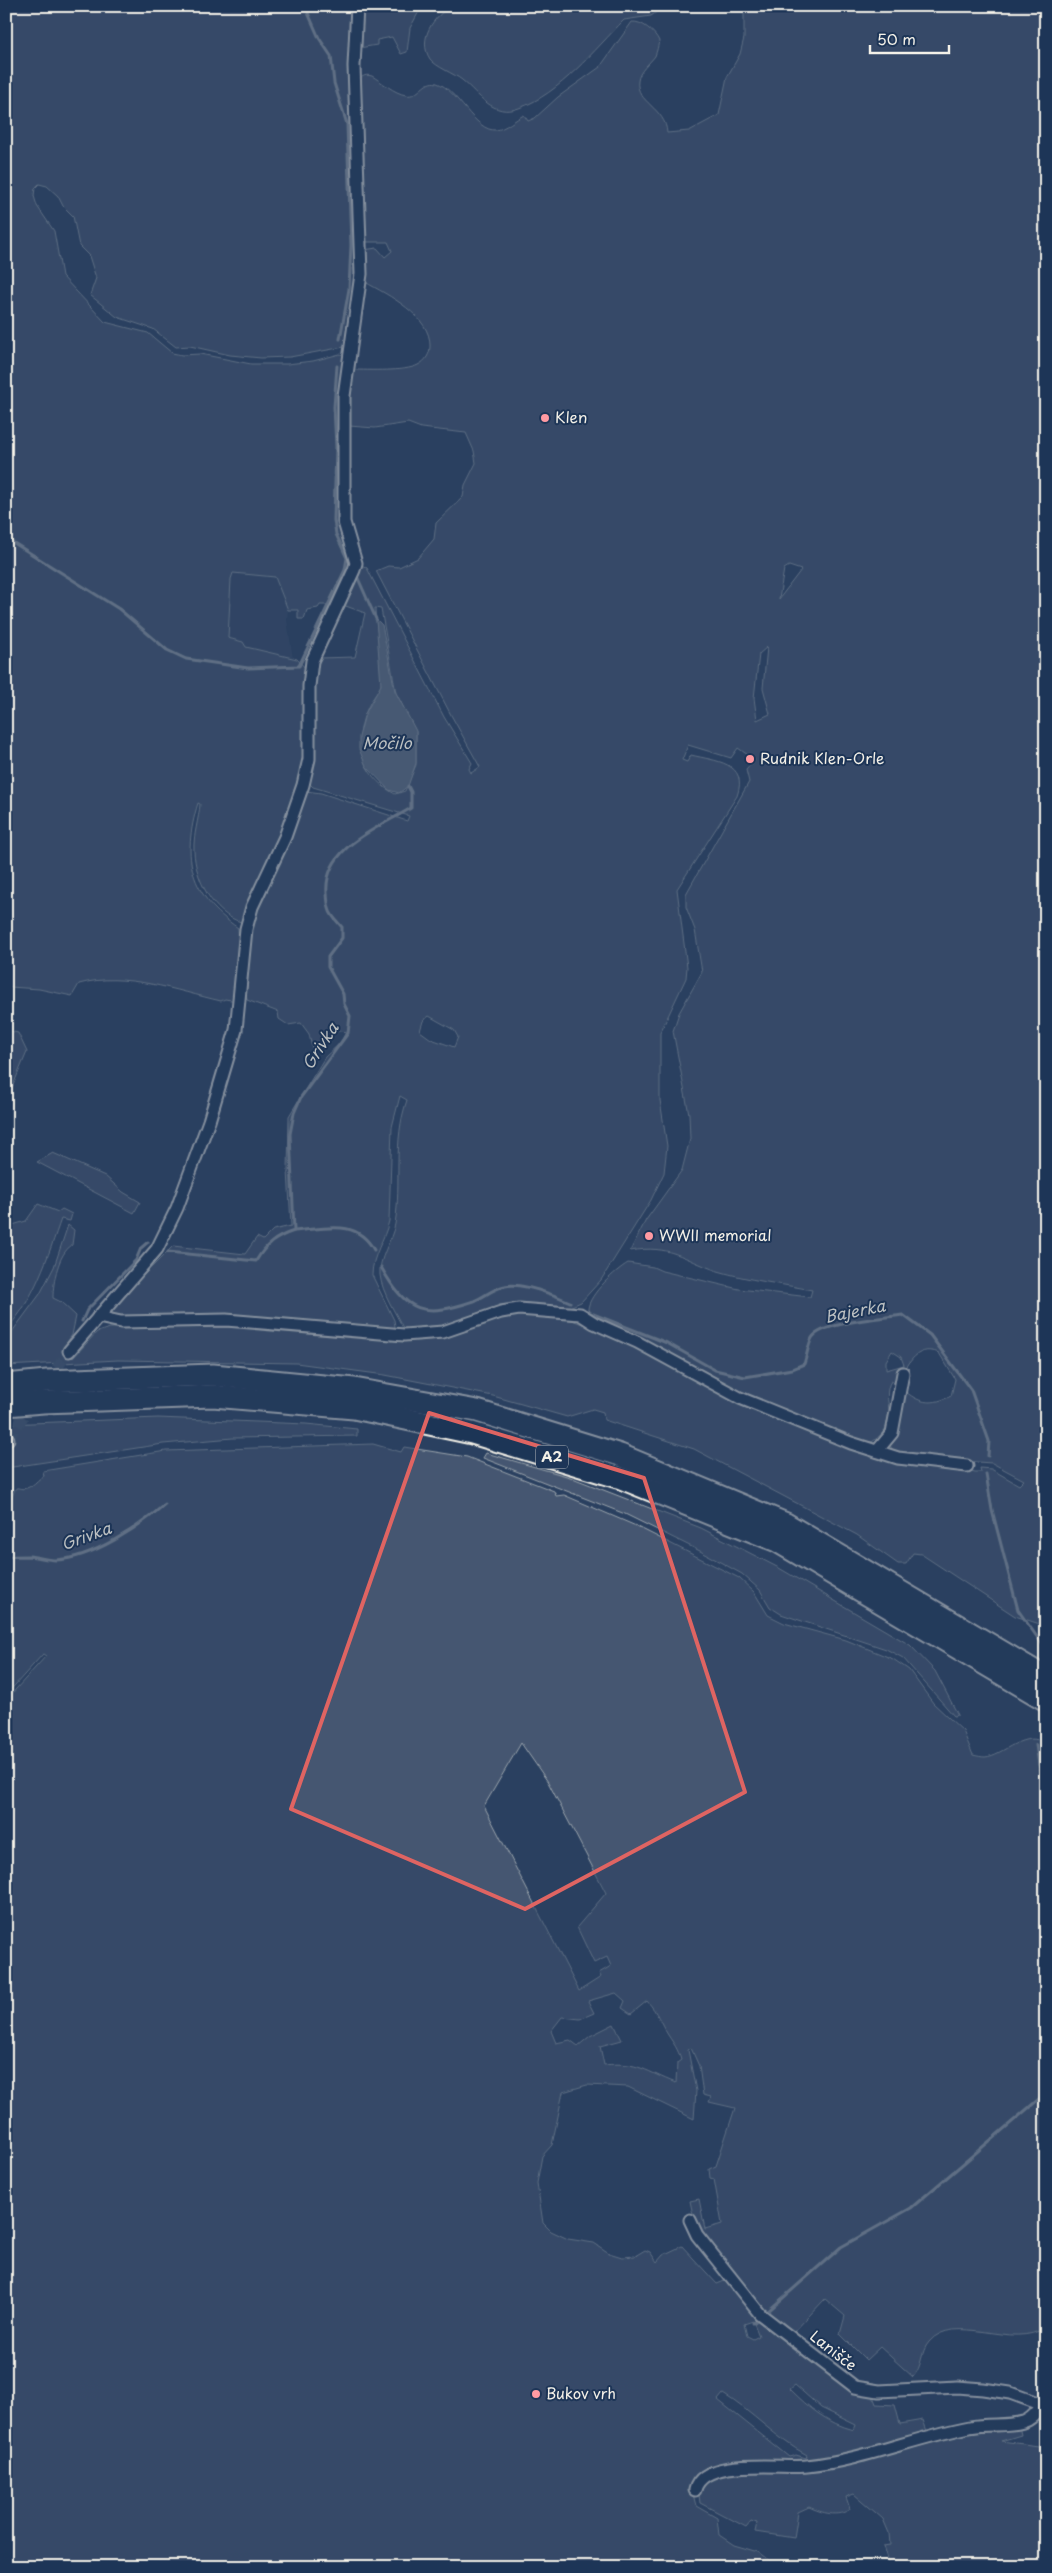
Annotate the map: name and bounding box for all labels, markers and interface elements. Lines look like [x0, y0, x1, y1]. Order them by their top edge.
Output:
scale bar [870, 22, 948, 54]
text: 50 m [877, 27, 916, 50]
place label: Klen [555, 405, 587, 428]
marker: Klen [539, 412, 551, 424]
water label: Močilo [362, 730, 413, 754]
place label: Rudnik Klen-Orle [760, 746, 885, 769]
marker: Rudnik Klen-Orle [744, 753, 756, 765]
water label: Grivka [295, 1016, 344, 1074]
place label: WWII memorial [659, 1223, 772, 1246]
marker: WWII memorial [643, 1230, 655, 1242]
water label: Bajerka [822, 1292, 888, 1328]
road number: A2 [536, 1445, 568, 1468]
water label: Grivka [57, 1515, 115, 1555]
street label: Lanišče [806, 2324, 862, 2376]
place label: Bukov vrh [546, 2381, 616, 2404]
marker: Bukov vrh [530, 2388, 542, 2400]

